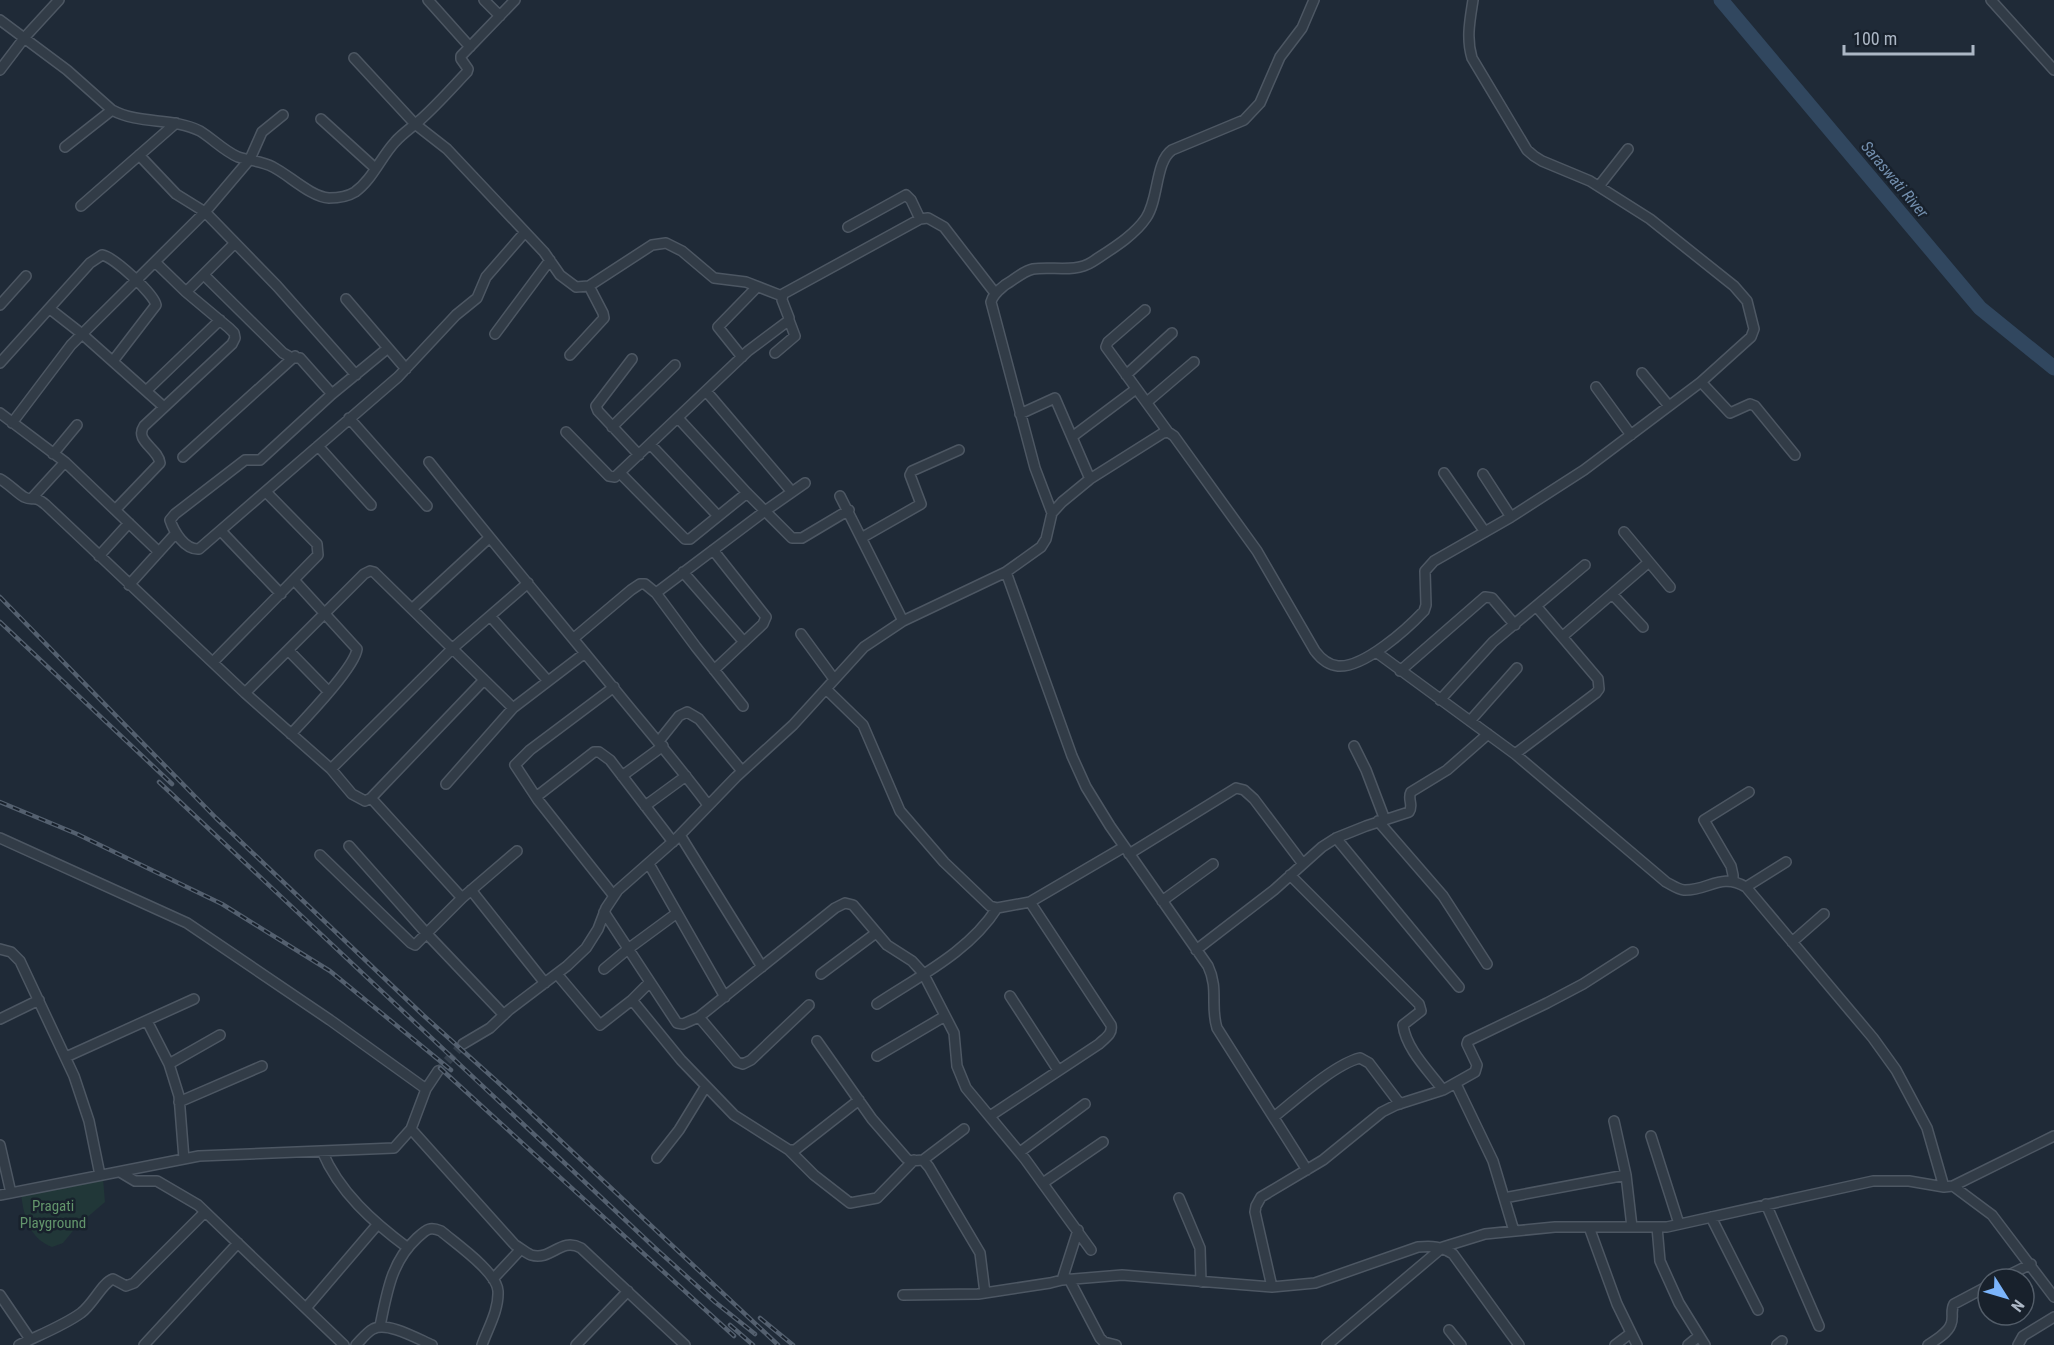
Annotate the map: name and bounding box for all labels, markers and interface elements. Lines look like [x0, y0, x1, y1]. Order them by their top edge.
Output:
scale bar [1844, 18, 1973, 56]
text: 100 m [1853, 28, 1897, 49]
water label: Saraswati River [1857, 137, 1933, 222]
park label: Pragati Playground [20, 1197, 86, 1232]
north arrow [1976, 1267, 2036, 1327]
text: N [2007, 1296, 2028, 1315]

